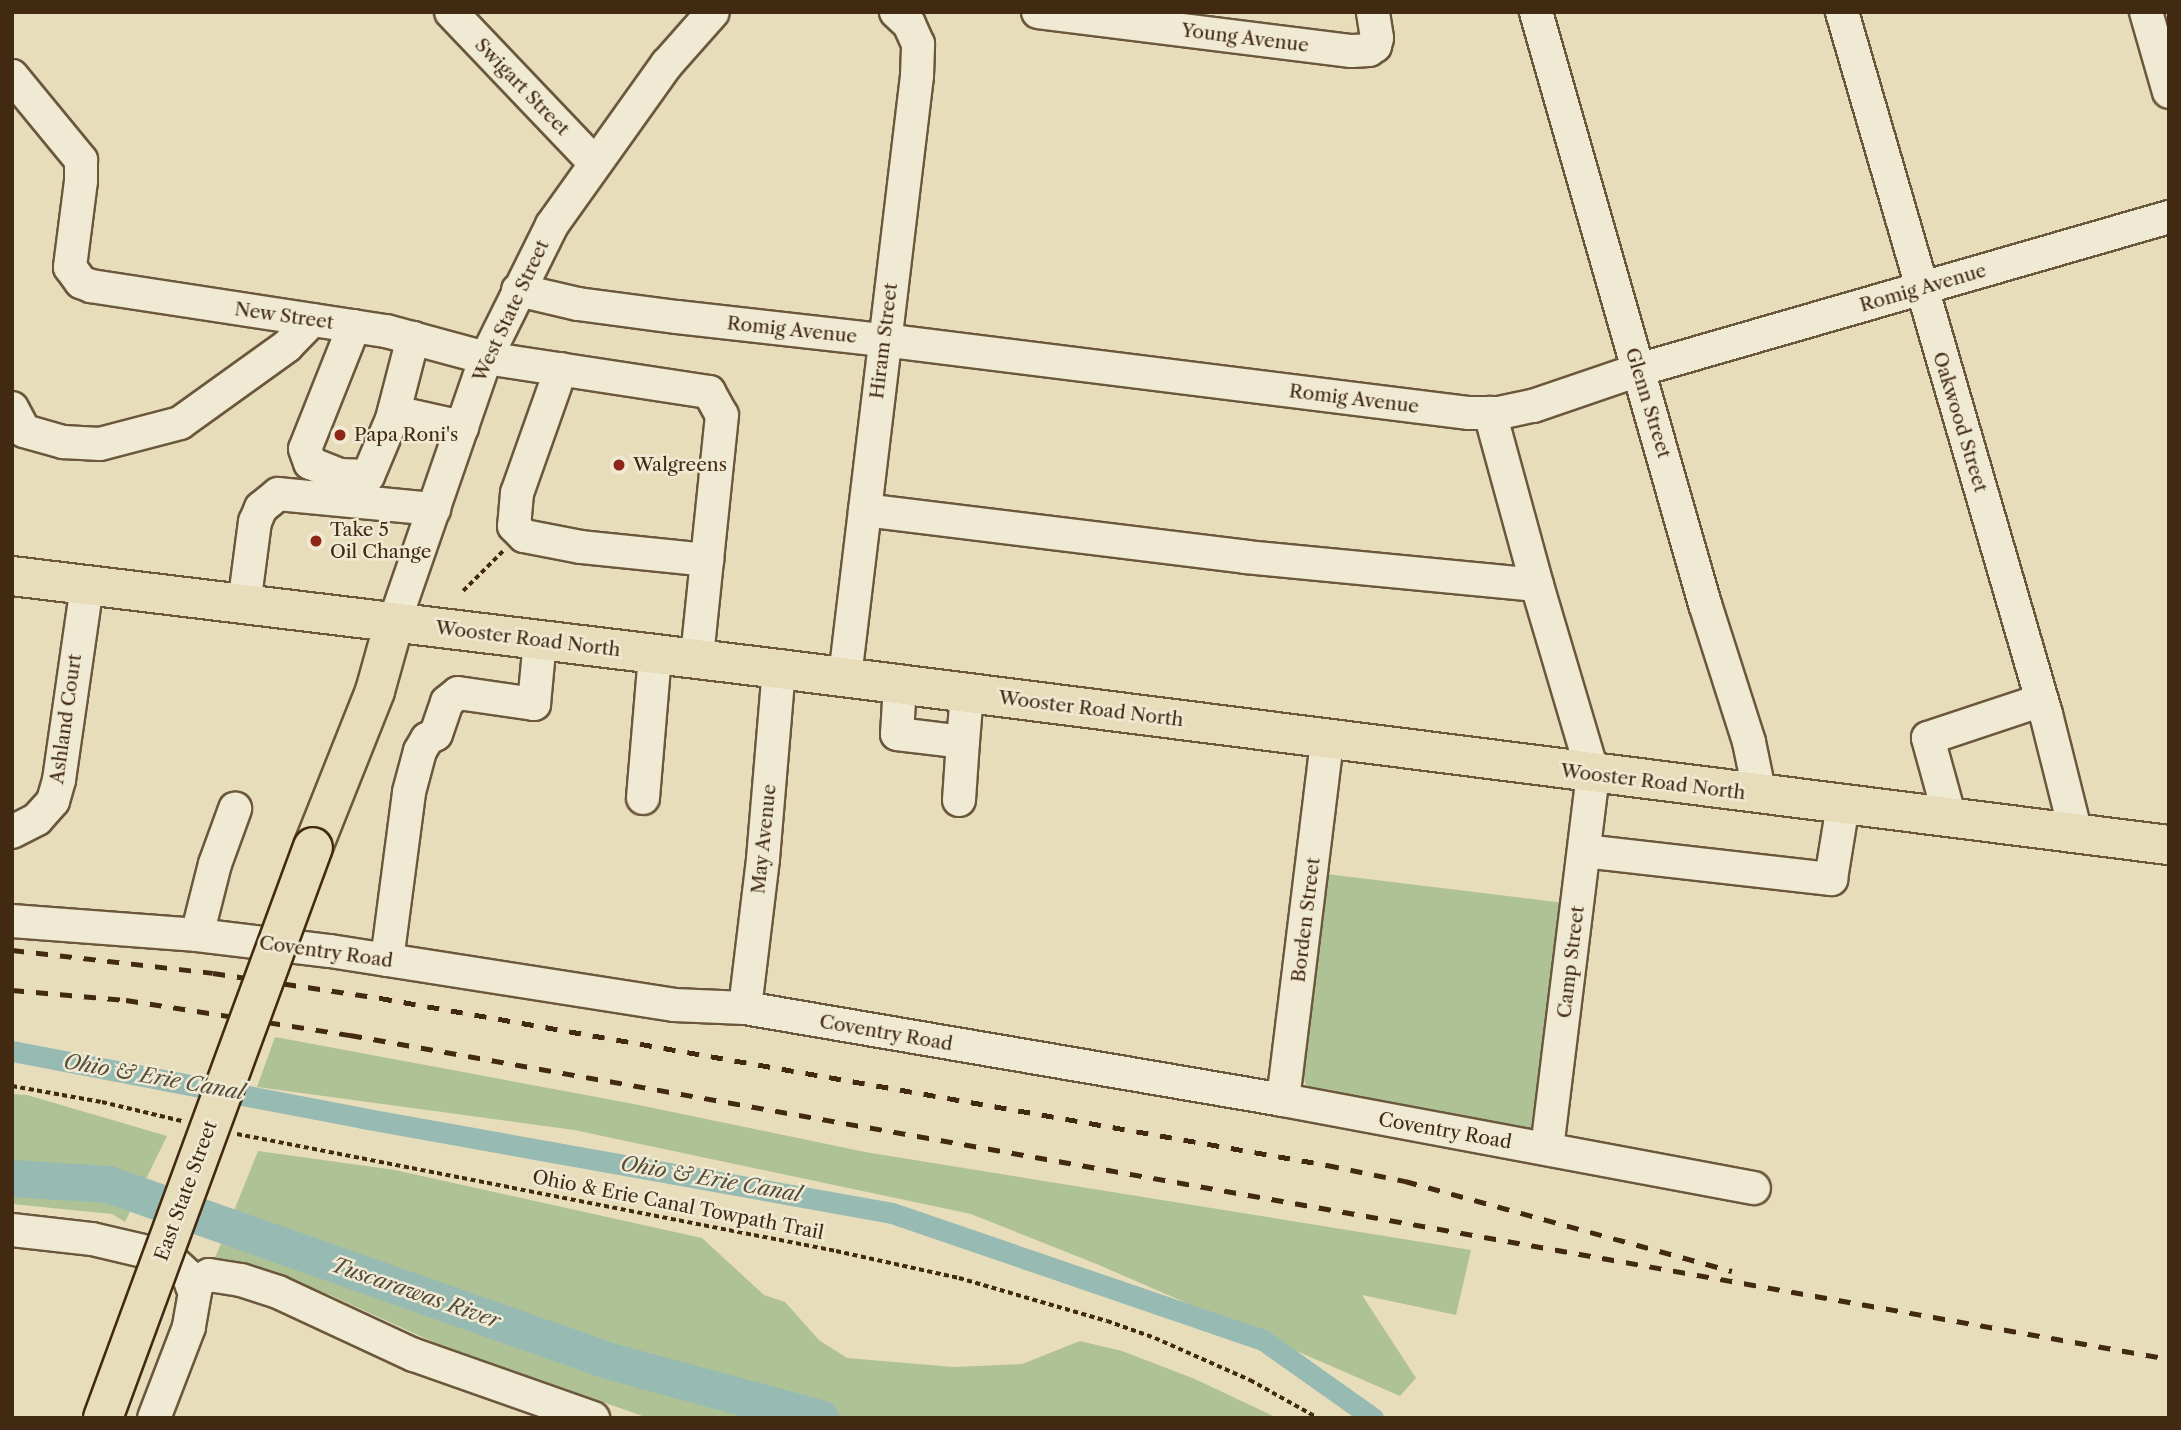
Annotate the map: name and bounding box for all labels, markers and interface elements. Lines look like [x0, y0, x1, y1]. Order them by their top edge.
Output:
street label: Young Avenue [1180, 19, 1310, 57]
street label: Swigart Street [470, 34, 574, 140]
street label: West State Street [468, 236, 554, 386]
street label: Romig Avenue [1857, 259, 1989, 317]
street label: Hiram Street [866, 282, 902, 400]
street label: New Street [233, 298, 335, 334]
street label: Romig Avenue [725, 312, 859, 348]
street label: Glenn Street [1620, 345, 1676, 461]
street label: Oakwood Street [1928, 349, 1992, 495]
street label: Romig Avenue [1287, 380, 1421, 418]
place label: Papa Roni's [354, 424, 458, 446]
marker: Papa Roni's [332, 427, 348, 443]
place label: Walgreens [633, 454, 727, 476]
marker: Walgreens [611, 457, 627, 473]
place label: Take 5 Oil Change [330, 519, 431, 563]
marker: Take 5 Oil Change [308, 533, 324, 549]
street label: Wooster Road North [434, 616, 622, 662]
street label: Ashland Court [46, 652, 86, 786]
street label: Wooster Road North [997, 686, 1185, 732]
street label: Wooster Road North [1559, 759, 1747, 805]
street label: May Avenue [747, 782, 781, 896]
street label: Borden Street [1287, 856, 1325, 984]
street label: Camp Street [1553, 905, 1589, 1019]
street label: Coventry Road [257, 931, 395, 973]
street label: Coventry Road [817, 1010, 955, 1056]
water label: Ohio & Erie Canal [61, 1049, 247, 1105]
street label: Coventry Road [1376, 1108, 1514, 1154]
street label: East State Street [150, 1118, 222, 1264]
water label: Ohio & Erie Canal [618, 1151, 804, 1207]
street label: Ohio & Erie Canal Towpath Trail [530, 1165, 826, 1245]
water label: Tuscarawas River [328, 1252, 504, 1334]

